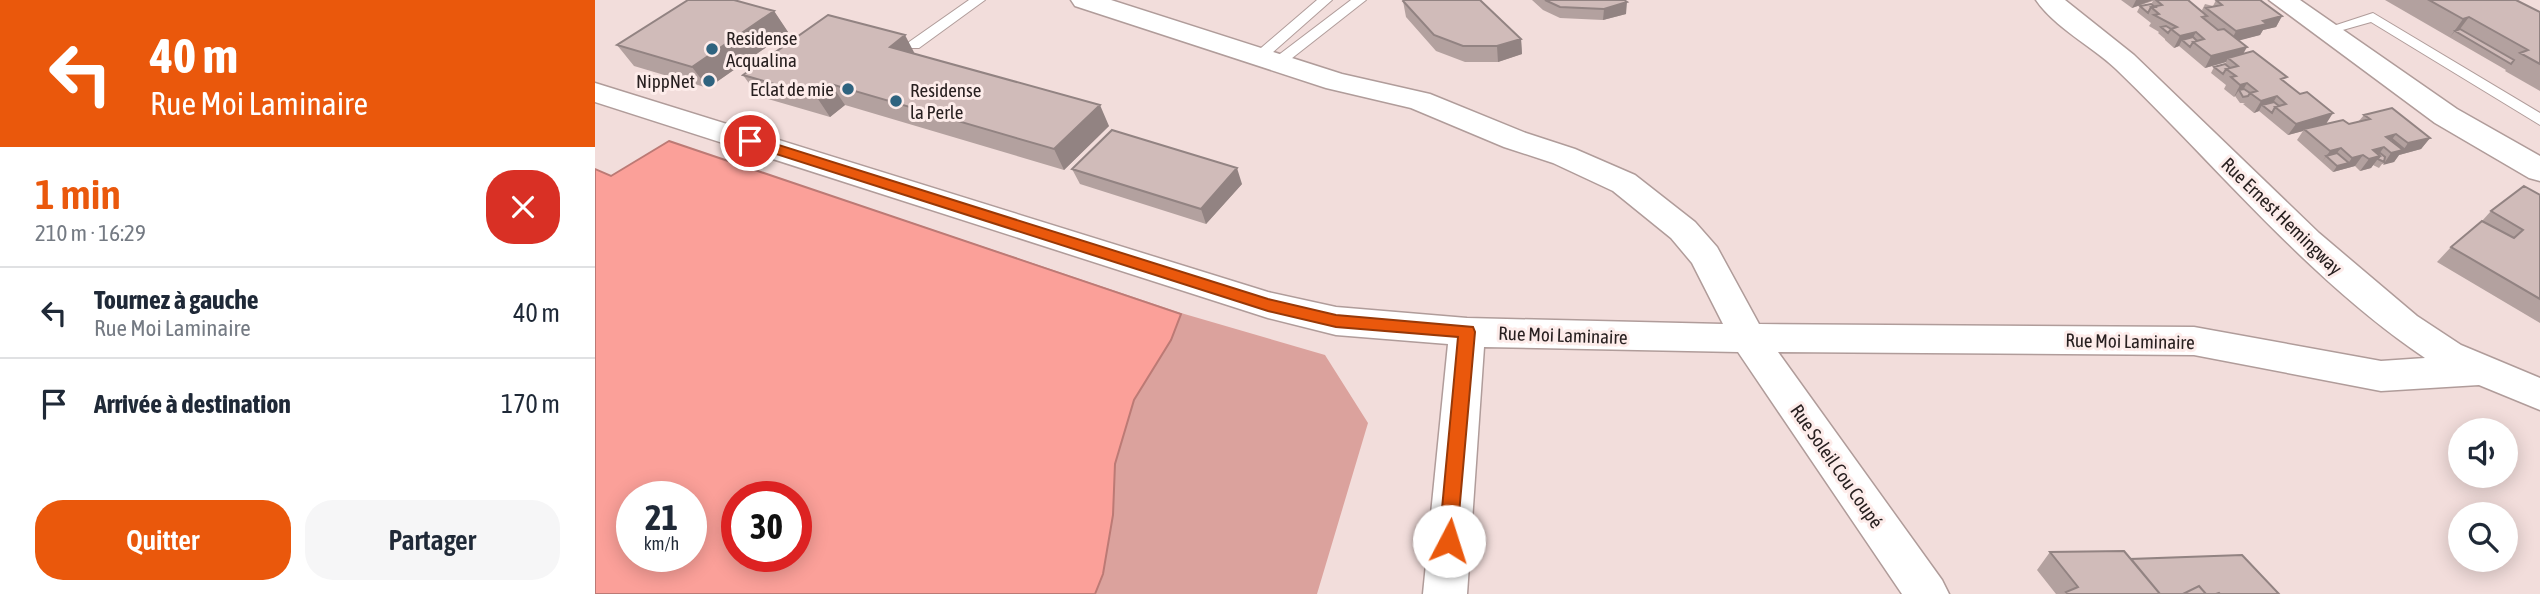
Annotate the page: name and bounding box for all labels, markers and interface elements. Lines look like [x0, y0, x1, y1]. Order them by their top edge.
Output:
text: 40 m [150, 27, 238, 83]
place label: Residense Acqualina [726, 27, 797, 71]
icon: left [35, 28, 126, 119]
marker: Residense Acqualina [704, 41, 720, 57]
place label: NippNet [636, 70, 695, 92]
marker: NippNet [701, 73, 717, 89]
place label: Eclat de mie [750, 78, 834, 100]
place label: Residense la Perle [910, 79, 981, 123]
marker: Eclat de mie [840, 81, 856, 97]
text: Rue Moi Laminaire [150, 85, 368, 122]
marker: Residense la Perle [888, 93, 904, 109]
pin [720, 111, 780, 171]
icon: arrive [731, 122, 769, 160]
street label: Rue Ernest Hemingway [2217, 153, 2347, 279]
text: 1 min [35, 170, 121, 218]
button: close [486, 170, 560, 244]
text: 210 m · 16:29 [35, 220, 146, 246]
text: Tournez à gauche [94, 285, 259, 315]
icon: left [35, 294, 73, 332]
text: 40 m [513, 298, 560, 328]
text: Rue Moi Laminaire [94, 315, 251, 341]
street label: Rue Moi Laminaire [1498, 322, 1628, 348]
street label: Rue Moi Laminaire [2065, 329, 2195, 353]
icon: arrive [35, 385, 73, 423]
text: Arrivée à destination [94, 389, 291, 419]
text: 170 m [501, 389, 560, 419]
street label: Rue Soleil Cou Coupé [1786, 400, 1888, 532]
map controls [2448, 418, 2518, 572]
button: sound [2448, 418, 2518, 488]
speed limit sign: 30 [721, 481, 812, 572]
text: 21 [645, 497, 678, 537]
button: Quitter [35, 500, 291, 580]
button: Partager [305, 500, 560, 580]
button: search [2448, 502, 2518, 572]
position arrow [1412, 504, 1486, 578]
text: km/h [644, 533, 679, 554]

